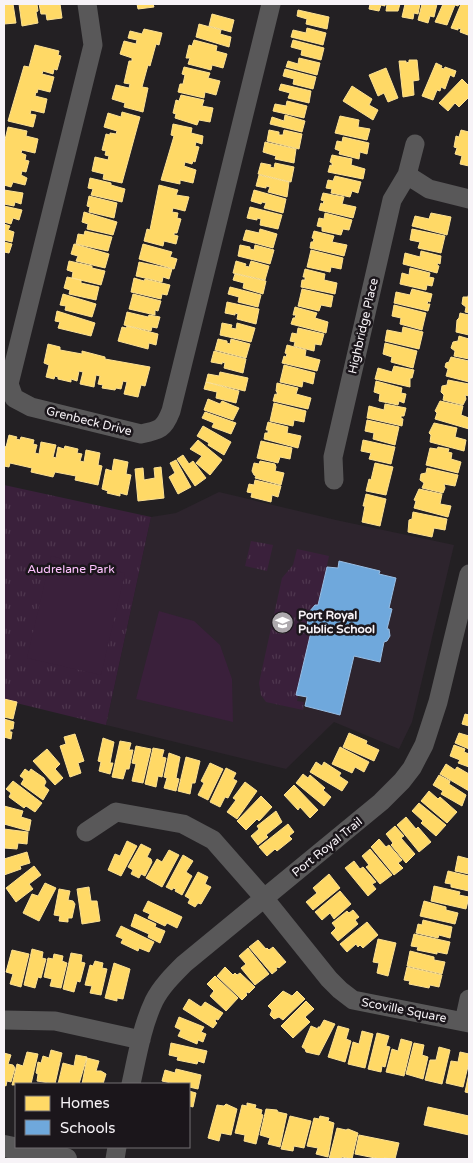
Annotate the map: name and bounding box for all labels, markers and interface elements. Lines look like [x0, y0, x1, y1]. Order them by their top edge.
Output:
street label: Highbridge Place [345, 277, 381, 375]
street label: Grenbeck Drive [45, 404, 133, 438]
park label: Audrelane Park [27, 562, 115, 576]
place label: Port Royal Public School [298, 608, 375, 636]
school or university icon: Port Royal Public School [270, 610, 294, 634]
street label: Port Royal Trail [289, 814, 365, 880]
street label: Scoville Square [360, 995, 448, 1025]
legend [15, 1083, 190, 1148]
text: Homes [60, 1094, 110, 1112]
text: Schools [60, 1119, 116, 1137]

